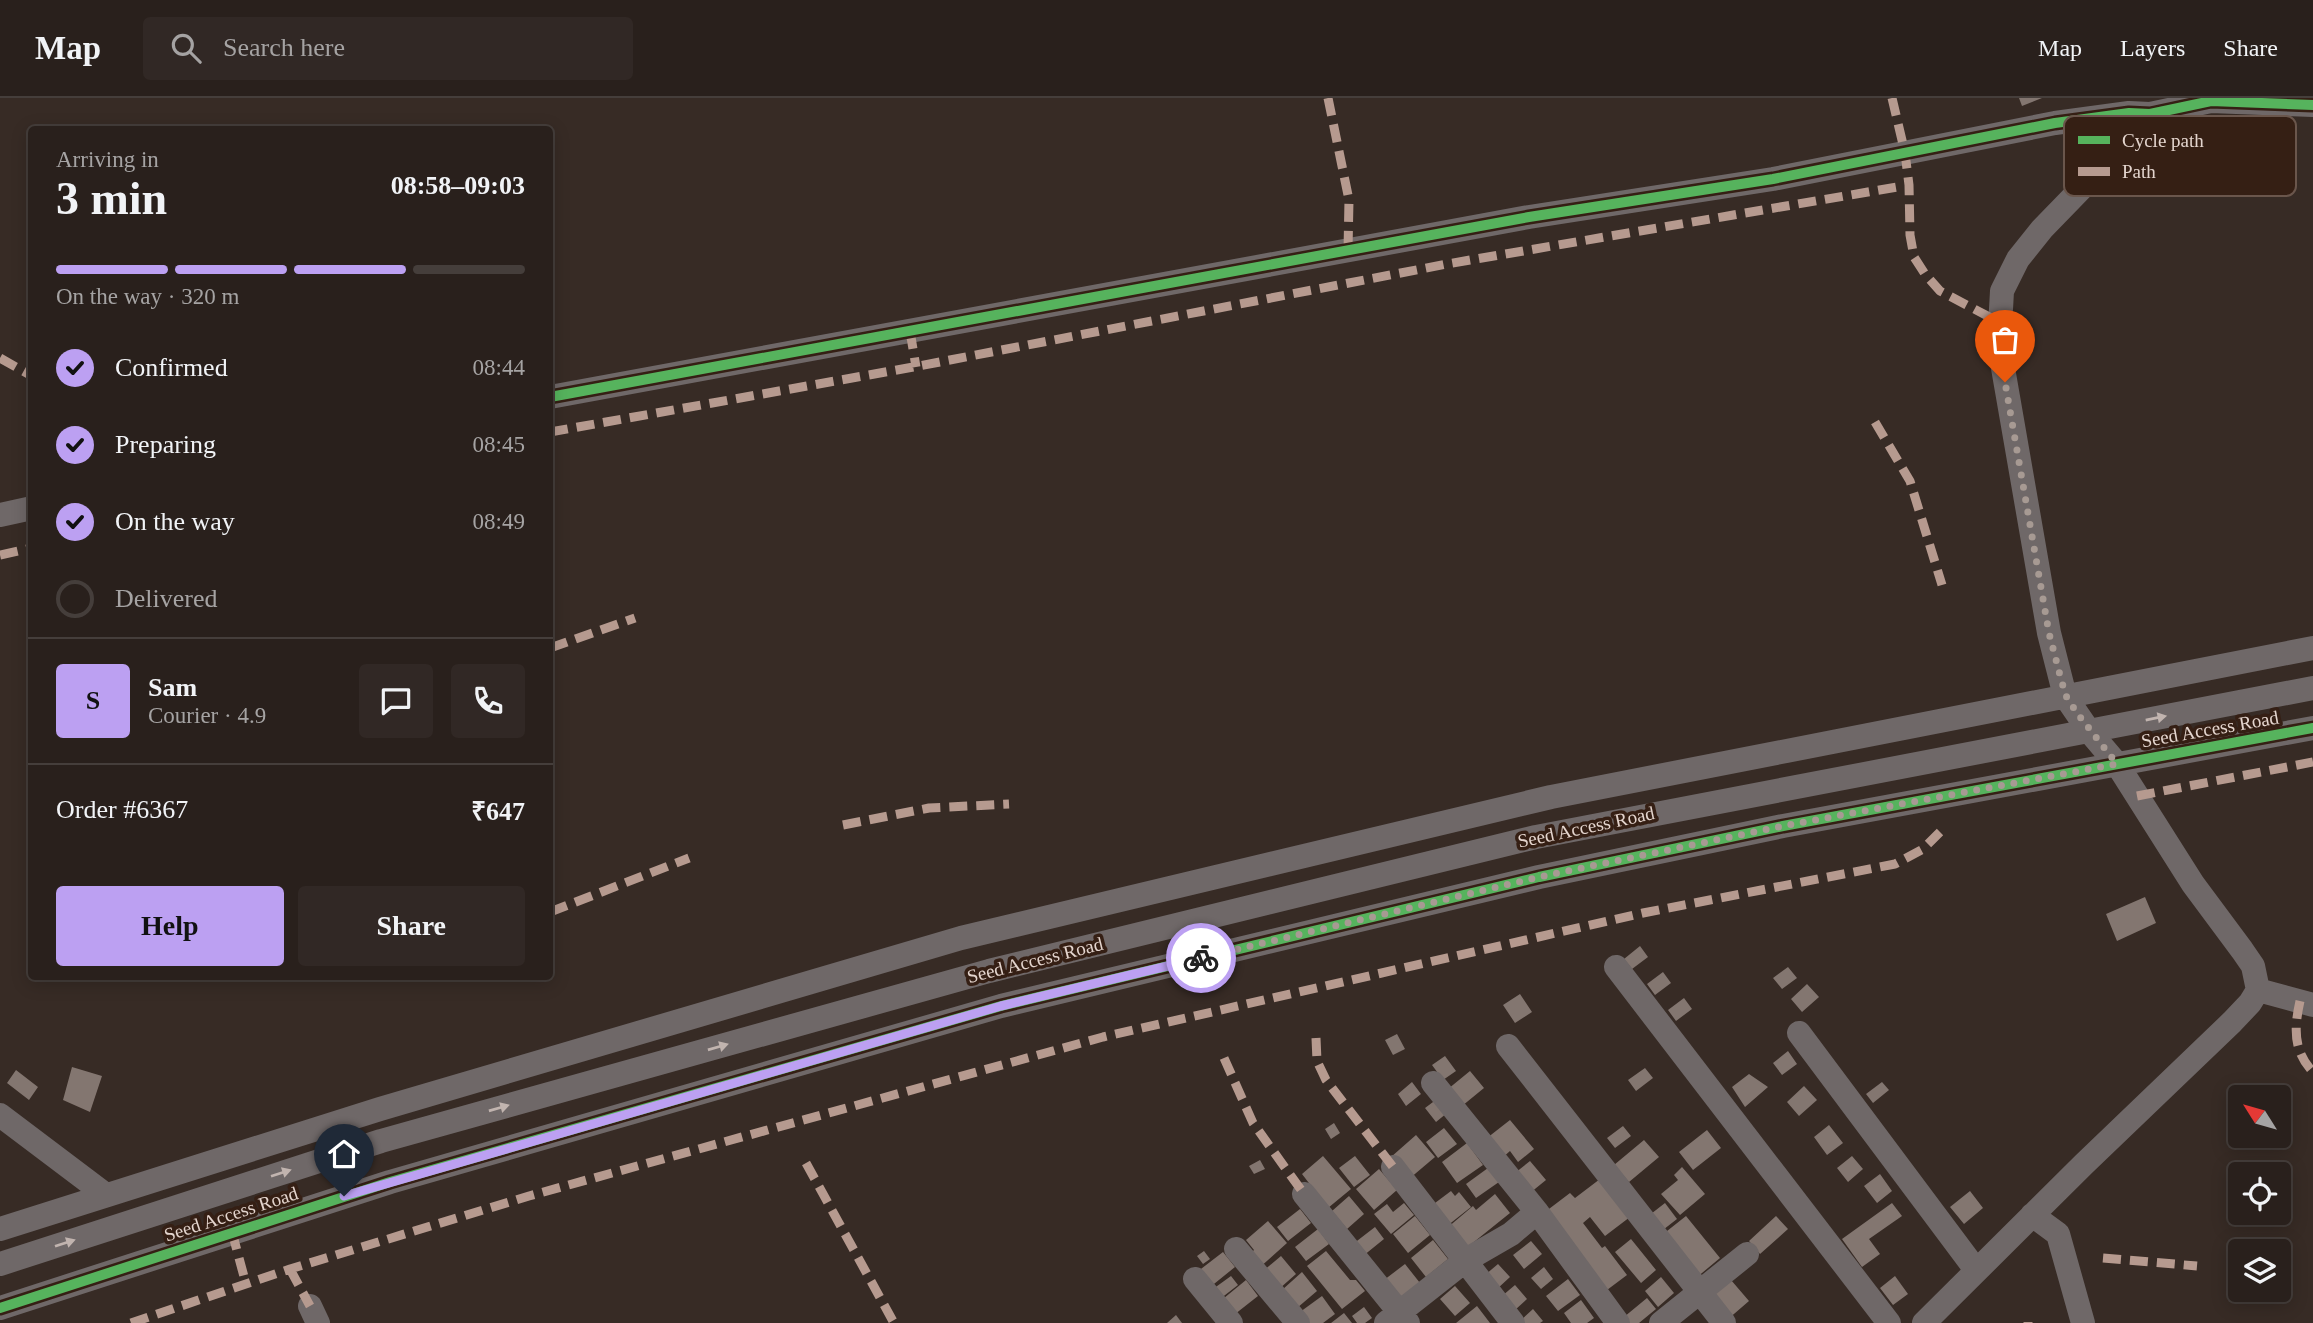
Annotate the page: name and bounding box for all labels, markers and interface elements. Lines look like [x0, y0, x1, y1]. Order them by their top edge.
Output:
search box [143, 17, 633, 80]
icon: search [167, 29, 205, 67]
text: Map [35, 30, 101, 66]
text: Search here [223, 33, 345, 62]
text: Map [2038, 35, 2082, 61]
text: Layers [2120, 35, 2185, 61]
text: Share [2223, 35, 2278, 61]
legend [2064, 116, 2296, 196]
text: Cycle path [2122, 130, 2204, 151]
text: Arriving in [56, 147, 159, 172]
text: Path [2122, 161, 2156, 182]
text: 08:58–09:03 [391, 171, 525, 200]
text: 3 min [56, 173, 167, 224]
text: On the way · 320 m [56, 284, 239, 309]
pin [1975, 310, 2035, 382]
icon: bag [1986, 321, 2024, 359]
icon: check [56, 349, 94, 387]
text: Confirmed [115, 353, 228, 382]
text: 08:44 [473, 355, 525, 380]
icon: check [56, 426, 94, 464]
text: Preparing [115, 430, 216, 459]
text: 08:45 [473, 432, 525, 457]
icon: check [56, 503, 94, 541]
text: On the way [115, 507, 235, 536]
text: 08:49 [473, 509, 525, 534]
text: Delivered [115, 584, 218, 613]
button: chat [359, 664, 433, 738]
button: phone [451, 664, 525, 738]
text: Sam [148, 673, 197, 702]
text: S [86, 686, 100, 715]
text: Courier · 4.9 [148, 703, 266, 728]
street label: Seed Access Road [2140, 706, 2281, 751]
one-way arrow [2145, 713, 2167, 724]
text: Order #6367 [56, 795, 188, 824]
text: ₹647 [471, 797, 525, 826]
street label: Seed Access Road [1516, 802, 1657, 852]
button: Help [56, 886, 284, 966]
button: Share [298, 886, 525, 966]
courier [1166, 923, 1236, 993]
street label: Seed Access Road [965, 933, 1106, 987]
icon: bike [1182, 939, 1220, 977]
one-way arrow [708, 1041, 729, 1051]
north arrow [2228, 1085, 2291, 1148]
map controls [2228, 1085, 2291, 1302]
one-way arrow [489, 1102, 510, 1112]
pin [314, 1124, 374, 1196]
icon: home [325, 1135, 363, 1173]
button: locate [2228, 1162, 2291, 1225]
one-way arrow [271, 1167, 292, 1178]
street label: Seed Access Road [162, 1182, 301, 1246]
one-way arrow [55, 1237, 76, 1248]
button: layers [2228, 1239, 2291, 1302]

